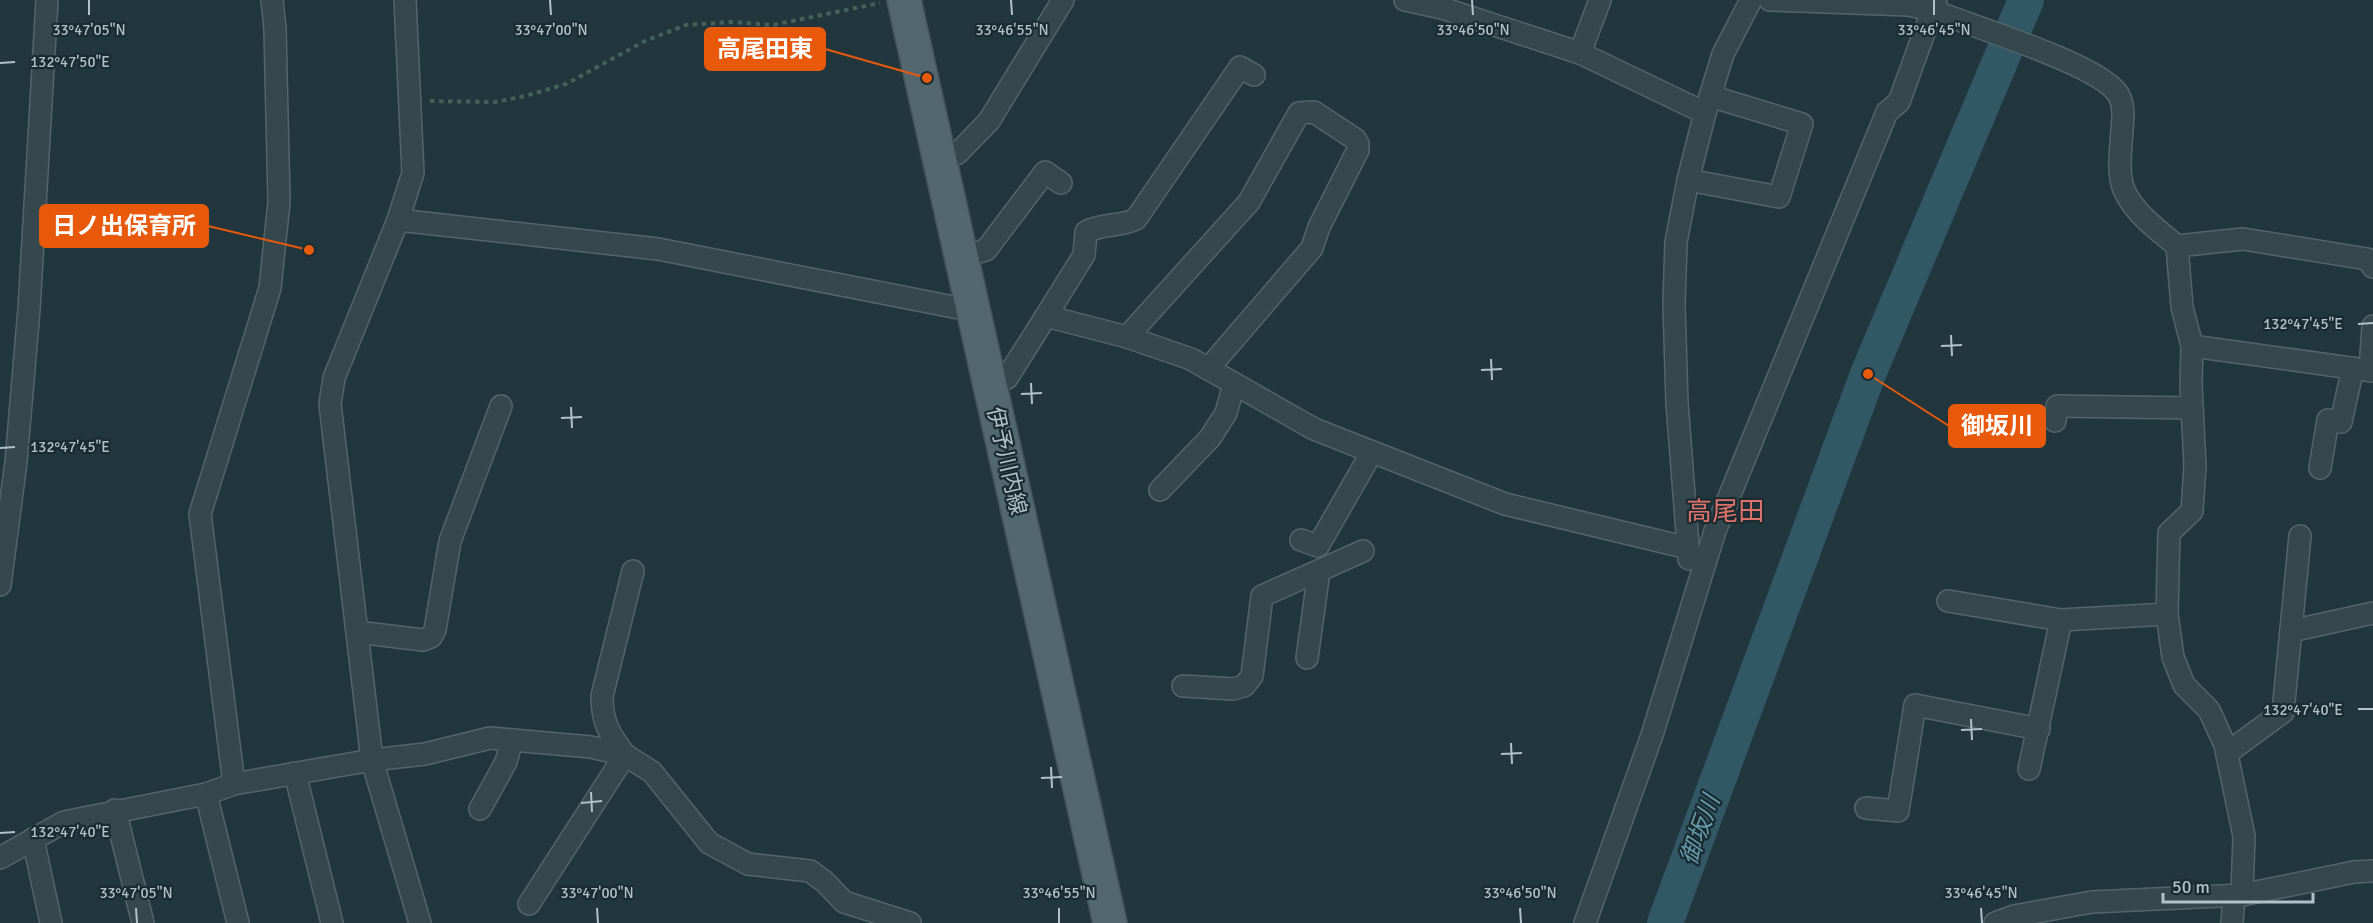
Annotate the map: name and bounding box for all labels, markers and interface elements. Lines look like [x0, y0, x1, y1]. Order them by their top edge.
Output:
text: 33°47'05"N [52, 21, 126, 39]
text: 33°47'00"N [514, 21, 588, 39]
text: 33°46'55"N [975, 21, 1049, 39]
text: 33°46'50"N [1436, 21, 1510, 39]
text: 33°46'45"N [1897, 21, 1971, 39]
callout: 高尾田東 [705, 28, 825, 70]
text: 高尾田東 [717, 34, 813, 64]
text: 132°47'50"E [30, 53, 110, 71]
callout: 日ノ出保育所 [40, 205, 208, 247]
text: 日ノ出保育所 [52, 211, 196, 241]
text: 132°47'45"E [2263, 315, 2343, 333]
street label: 伊予川内線 [981, 404, 1033, 518]
callout: 御坂川 [1949, 405, 2045, 447]
text: 御坂川 [1961, 411, 2033, 441]
text: 132°47'45"E [30, 438, 110, 456]
district label: 高尾田 [1686, 496, 1764, 528]
text: 132°47'40"E [2263, 701, 2343, 719]
water label: 御坂川 [1674, 788, 1727, 869]
text: 132°47'40"E [30, 823, 110, 841]
scale bar [2163, 866, 2313, 904]
text: 50 m [2172, 876, 2210, 898]
text: 33°47'05"N [99, 884, 173, 902]
text: 33°47'00"N [560, 884, 634, 902]
text: 33°46'55"N [1022, 884, 1096, 902]
text: 33°46'50"N [1483, 884, 1557, 902]
text: 33°46'45"N [1944, 884, 2018, 902]

